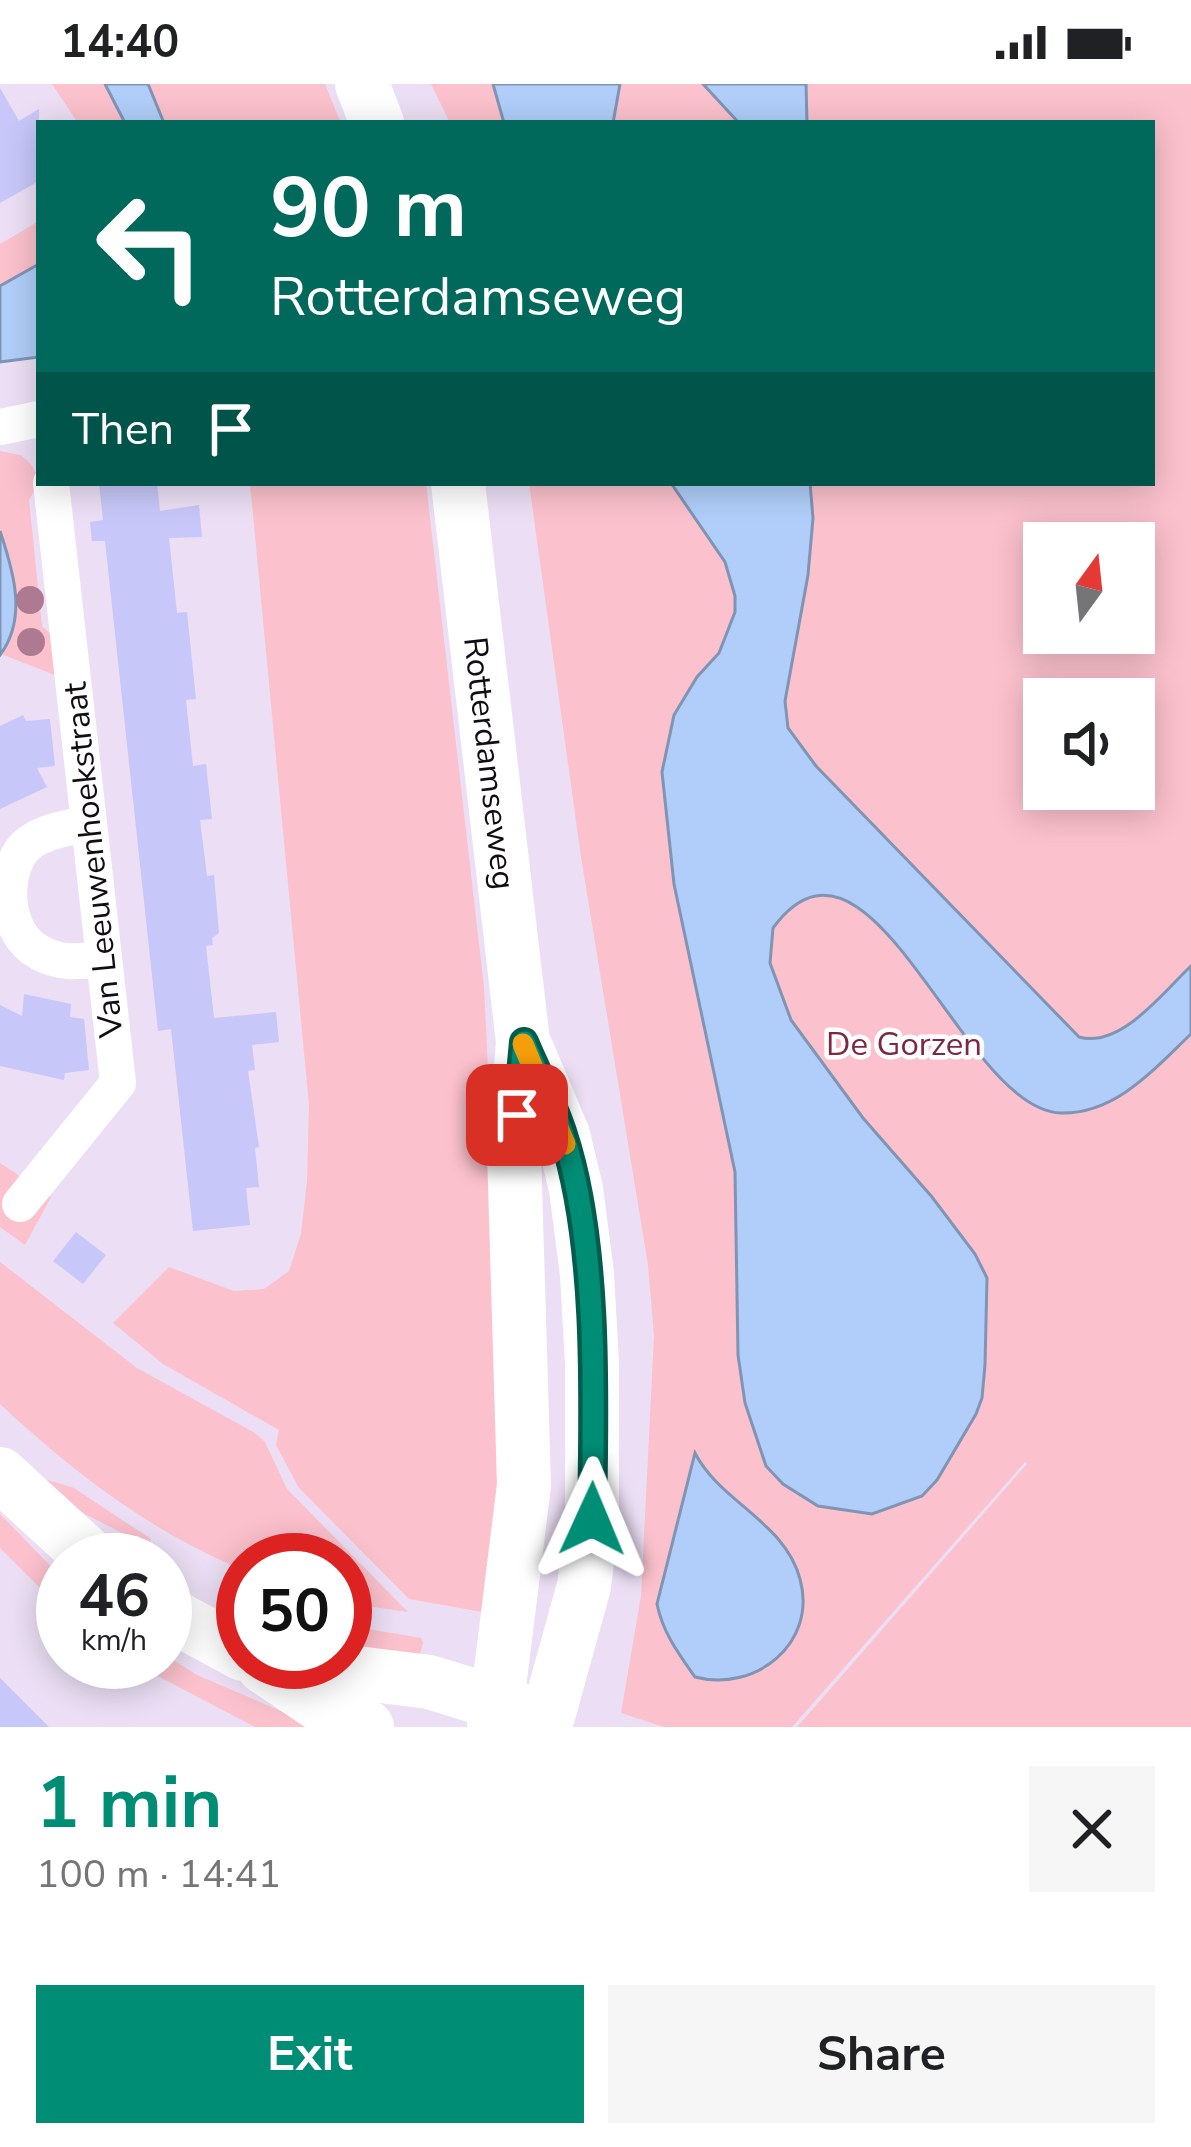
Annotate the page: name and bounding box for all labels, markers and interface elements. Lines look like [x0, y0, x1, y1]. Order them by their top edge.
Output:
text: 14:40 [60, 12, 179, 73]
text: 90 m [270, 151, 467, 266]
icon: left [72, 168, 228, 324]
text: Rotterdamseweg [270, 260, 686, 334]
icon: arrive [198, 396, 264, 462]
text: Then [72, 399, 174, 460]
north arrow [1023, 522, 1155, 654]
map controls [1023, 522, 1155, 810]
street label: Rotterdamseweg [452, 634, 526, 892]
button: sound [1023, 678, 1155, 810]
street label: Van Leeuwenhoekstraat [52, 680, 135, 1041]
park label: De Gorzen [826, 1022, 982, 1067]
pin [466, 1064, 568, 1166]
icon: arrive [484, 1082, 550, 1148]
position arrow [529, 1456, 655, 1582]
speed limit sign: 50 [216, 1533, 372, 1689]
text: 46 [78, 1555, 150, 1637]
text: km/h [81, 1620, 147, 1661]
text: 1 min [36, 1754, 222, 1852]
button: close [1029, 1766, 1155, 1892]
text: 100 m · 14:41 [36, 1848, 281, 1901]
button: Exit [36, 1985, 584, 2123]
button: Share [608, 1985, 1155, 2123]

